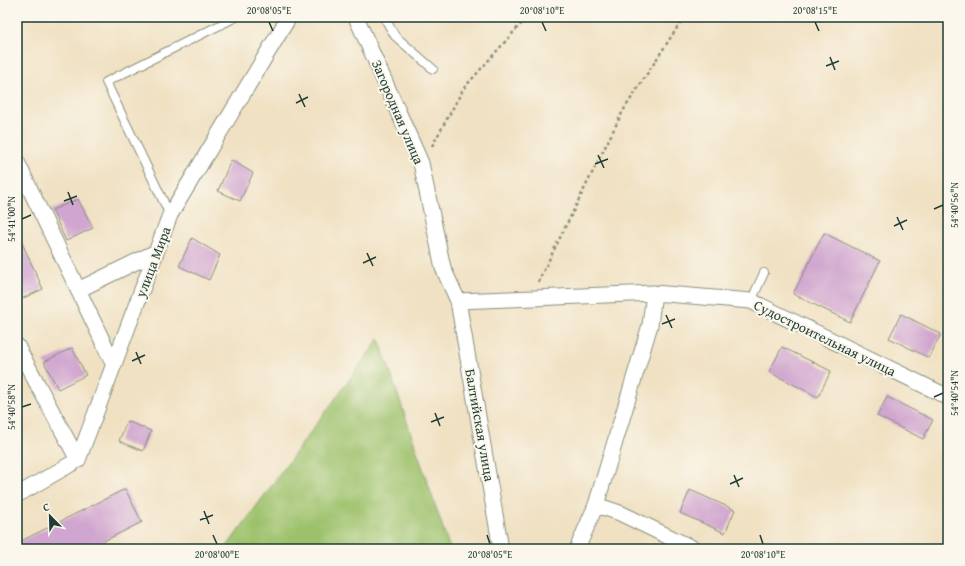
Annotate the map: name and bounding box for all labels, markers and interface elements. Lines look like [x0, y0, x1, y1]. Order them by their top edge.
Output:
text: 20°08'05"E [247, 3, 291, 18]
text: 20°08'10"E [520, 3, 564, 18]
text: 20°08'15"E [793, 3, 837, 18]
street label: Загородная улица [367, 57, 429, 168]
text: 54°40'56"N [947, 182, 962, 228]
text: 54°41'00"N [4, 196, 19, 242]
street label: улица Мира [130, 223, 176, 301]
street label: Судостроительная улица [751, 295, 900, 381]
street label: Балтийская улица [460, 367, 500, 483]
text: 54°40'54"N [947, 370, 962, 416]
text: 54°40'58"N [4, 384, 19, 430]
north arrow [30, 496, 70, 536]
text: С [40, 498, 52, 515]
text: 20°08'00"E [195, 547, 239, 562]
text: 20°08'05"E [468, 547, 512, 562]
text: 20°08'10"E [741, 547, 785, 562]

